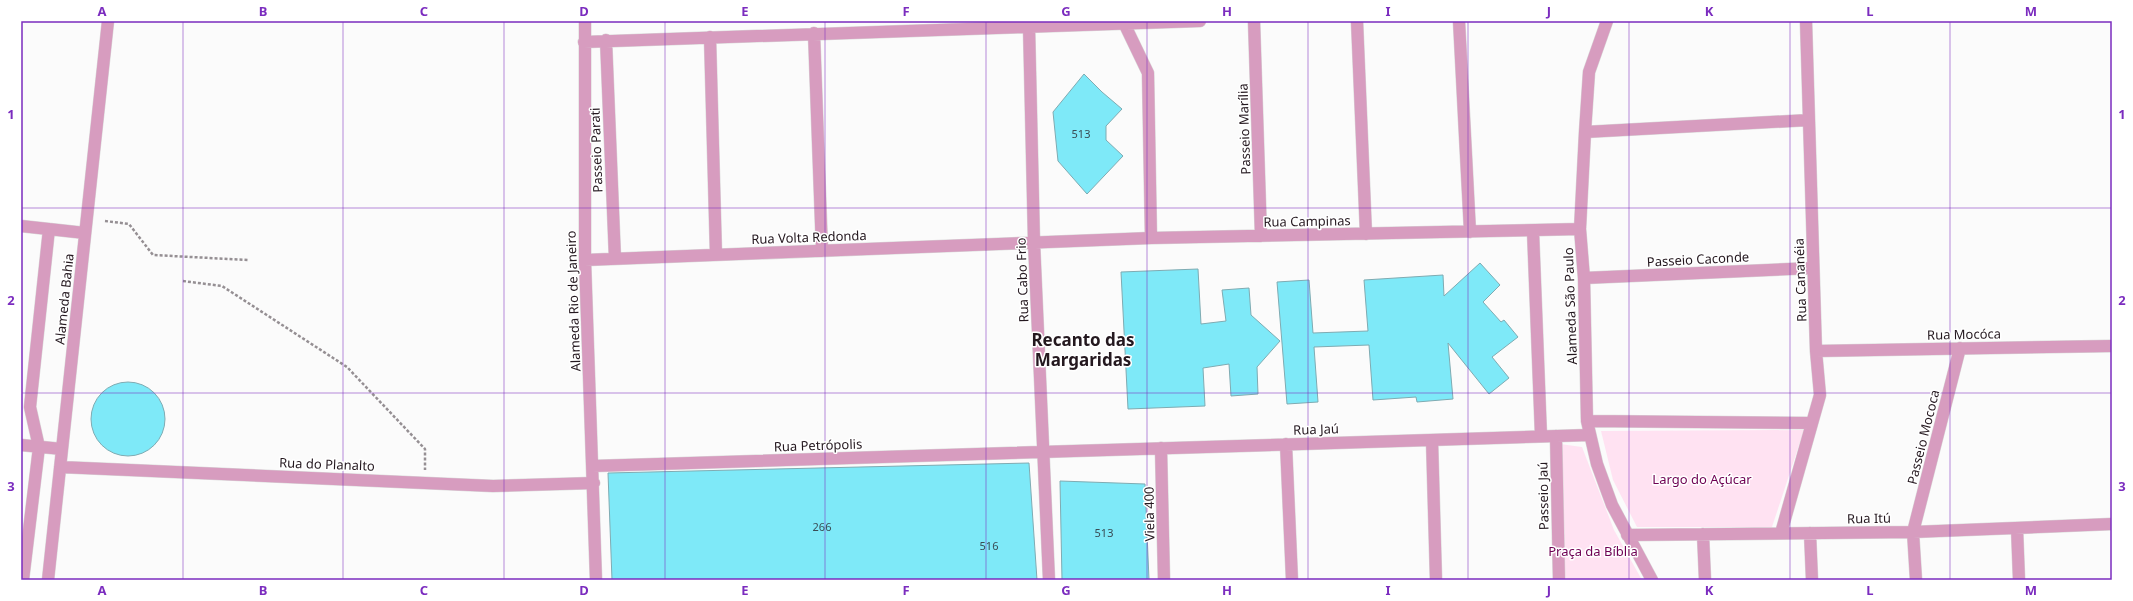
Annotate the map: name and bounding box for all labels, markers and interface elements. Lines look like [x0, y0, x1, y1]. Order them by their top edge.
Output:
text: A [98, 2, 107, 20]
text: B [259, 2, 267, 20]
text: C [420, 2, 428, 20]
text: D [579, 2, 589, 20]
text: E [741, 2, 749, 20]
text: F [902, 2, 910, 20]
text: G [1061, 2, 1071, 20]
text: H [1222, 2, 1232, 20]
text: I [1385, 2, 1391, 20]
text: J [1546, 2, 1551, 20]
text: K [1705, 2, 1714, 20]
text: L [1866, 2, 1874, 20]
text: M [2025, 2, 2037, 20]
street label: Passeio Marília [1233, 83, 1255, 175]
text: 1 [7, 105, 15, 123]
text: 1 [2118, 105, 2126, 123]
street label: Passeio Parati [586, 107, 606, 193]
house number: 513 [1072, 126, 1090, 141]
street label: Rua Campinas [1263, 211, 1351, 231]
street label: Rua Volta Redonda [751, 226, 867, 248]
street label: Alameda Rio de Janeiro [562, 230, 584, 372]
street label: Rua Cabo Frio [1012, 237, 1032, 323]
street label: Rua Cananéia [1790, 238, 1810, 322]
street label: Alameda São Paulo [1559, 247, 1581, 365]
street label: Passeio Caconde [1646, 247, 1750, 271]
street label: Alameda Bahia [50, 253, 78, 345]
text: 2 [7, 291, 15, 309]
text: 2 [2118, 291, 2126, 309]
street label: Rua Mocóca [1927, 324, 2001, 344]
district label: Recanto das Margaridas [1031, 328, 1135, 371]
street label: Passeio Mococa [1903, 388, 1943, 486]
street label: Rua Jaú [1293, 419, 1339, 439]
street label: Rua Petrópolis [773, 434, 863, 456]
street label: Rua do Planalto [279, 453, 375, 475]
street label: Passeio Jaú [1533, 462, 1553, 530]
park label: Largo do Açúcar [1652, 470, 1752, 488]
text: 3 [7, 477, 15, 495]
text: 3 [2118, 477, 2126, 495]
street label: Viela 400 [1140, 486, 1158, 542]
street label: Rua Itú [1847, 509, 1891, 527]
house number: 266 [813, 519, 831, 534]
house number: 513 [1095, 525, 1113, 540]
house number: 516 [980, 538, 998, 553]
park label: Praça da Bíblia [1548, 542, 1638, 560]
text: A [98, 581, 107, 599]
text: B [259, 581, 267, 599]
text: C [420, 581, 428, 599]
text: D [579, 581, 589, 599]
text: E [741, 581, 749, 599]
text: F [902, 581, 910, 599]
text: G [1061, 581, 1071, 599]
text: H [1222, 581, 1232, 599]
text: I [1385, 581, 1391, 599]
text: J [1546, 581, 1551, 599]
text: K [1705, 581, 1714, 599]
text: L [1866, 581, 1874, 599]
text: M [2025, 581, 2037, 599]

